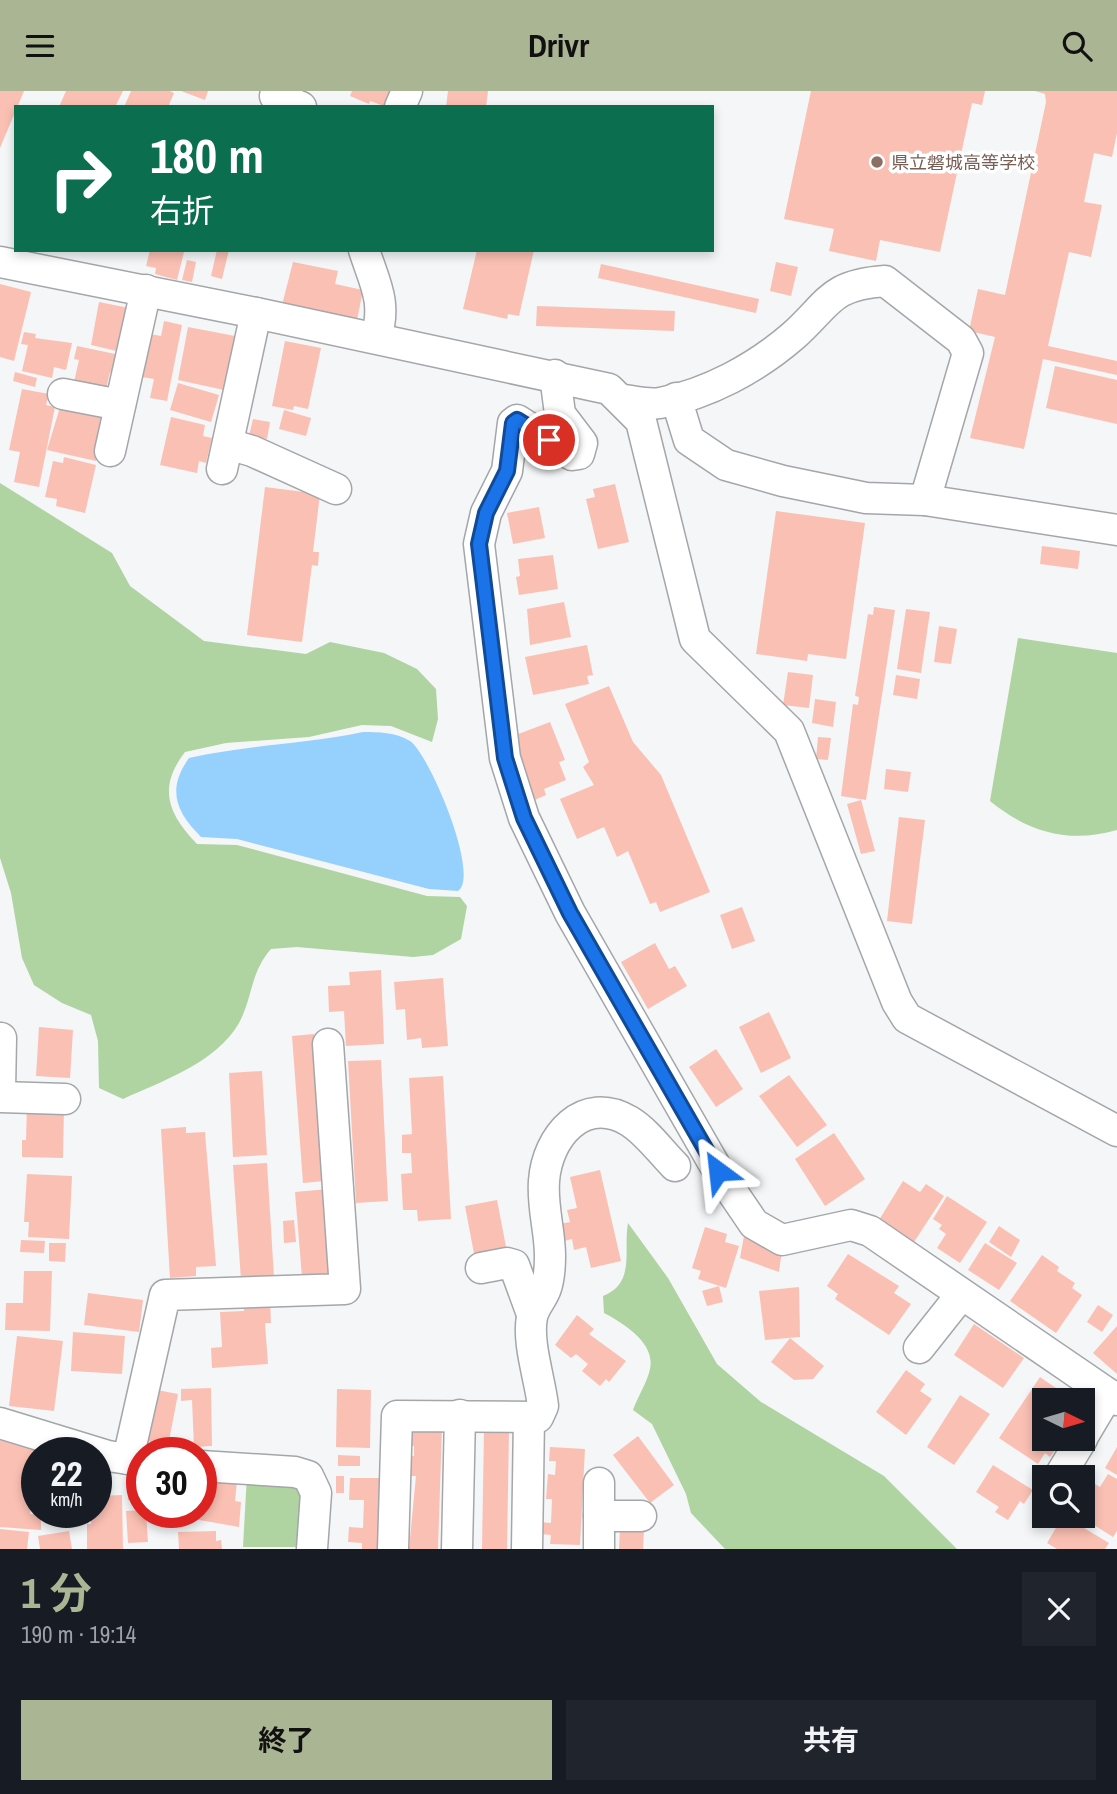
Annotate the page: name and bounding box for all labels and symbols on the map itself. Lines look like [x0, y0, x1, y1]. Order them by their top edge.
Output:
place label: 県立磐城高等学校 [891, 150, 1035, 175]
marker: 県立磐城高等学校 [869, 154, 885, 170]
pin [519, 410, 579, 470]
position arrow [681, 1134, 755, 1208]
north arrow [1032, 1388, 1096, 1451]
speed limit sign: 30 [126, 1437, 217, 1528]

